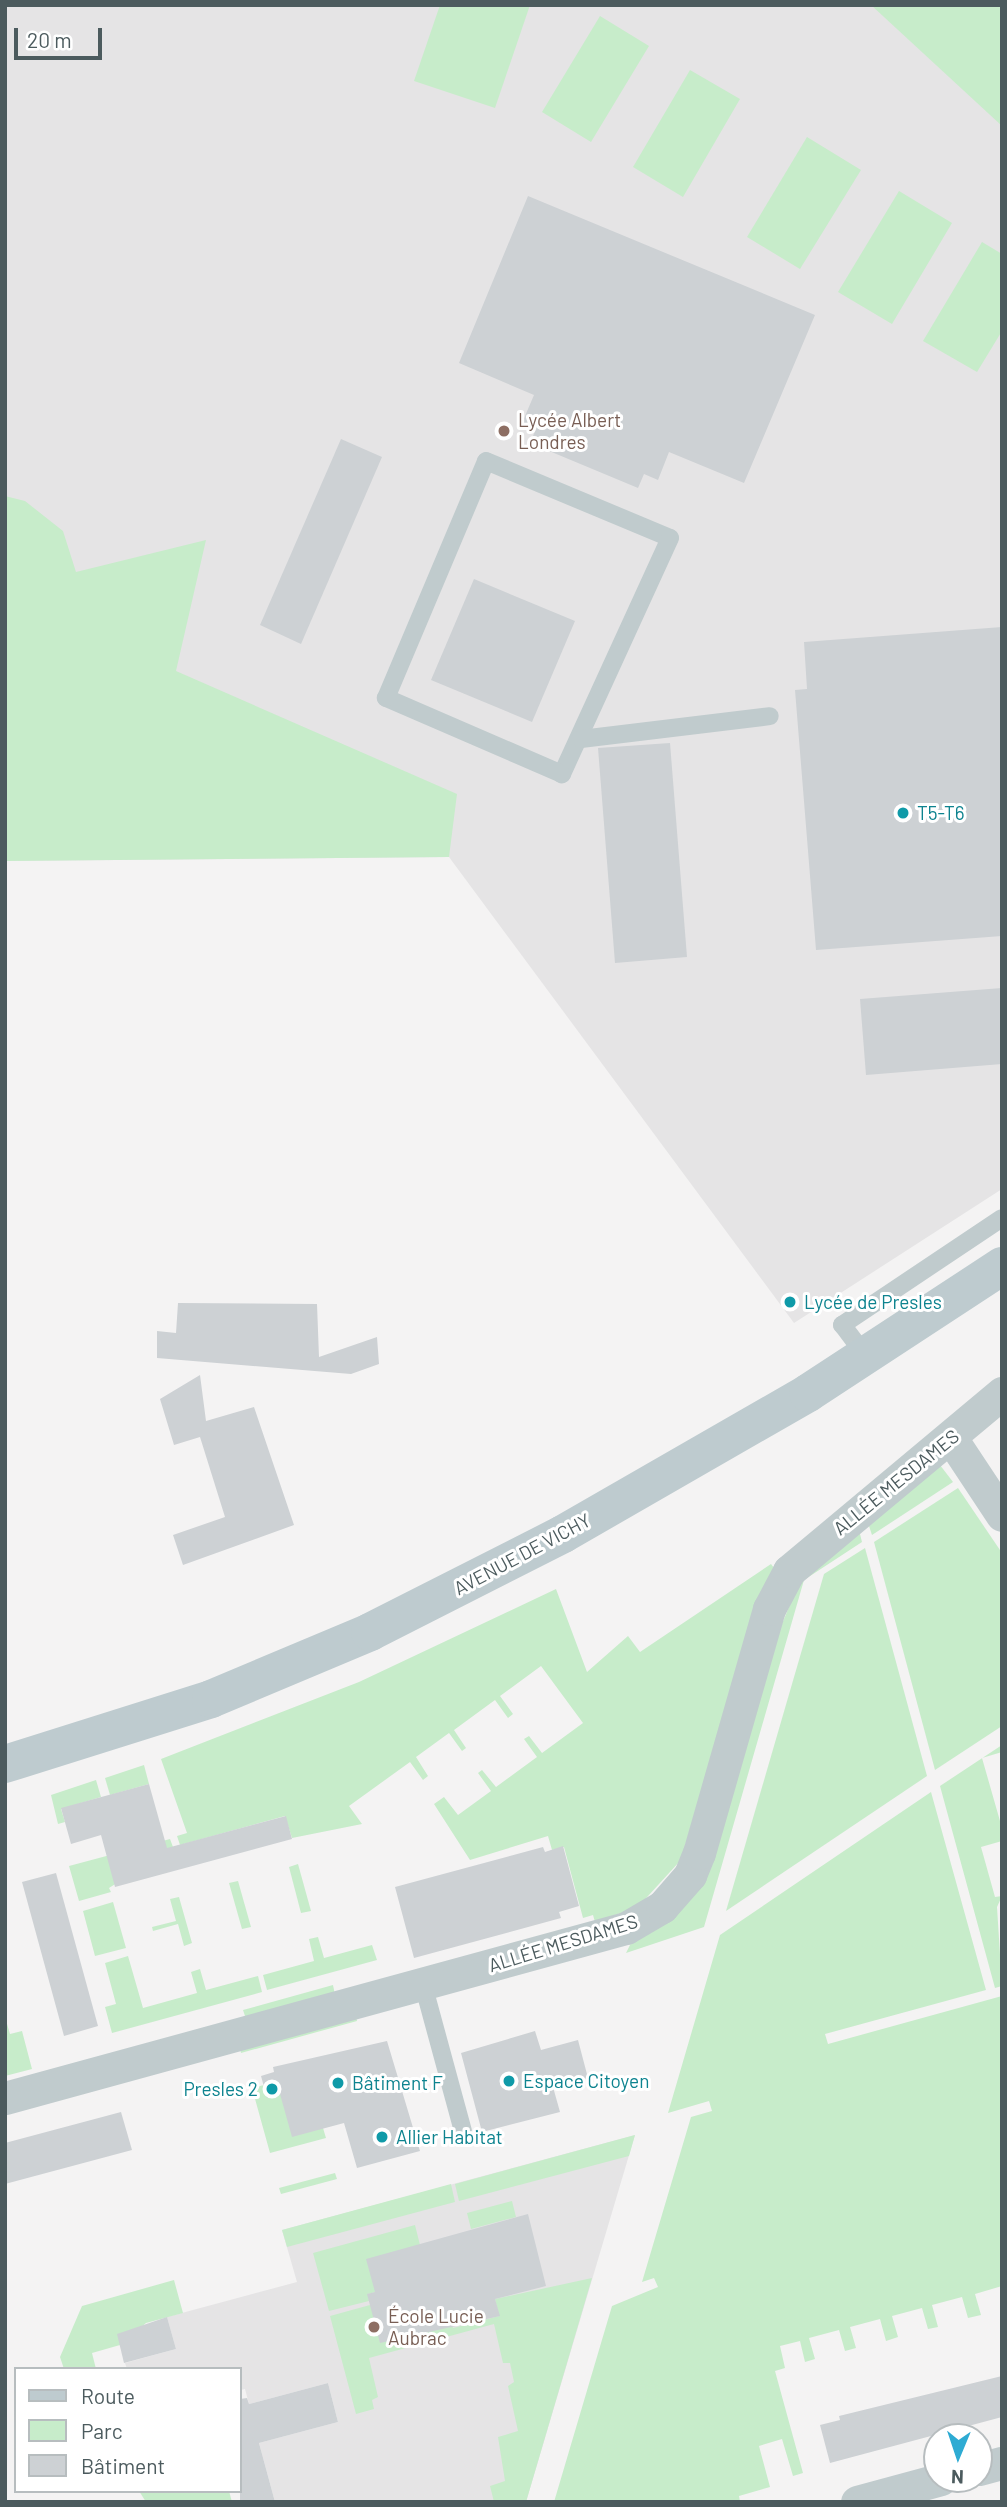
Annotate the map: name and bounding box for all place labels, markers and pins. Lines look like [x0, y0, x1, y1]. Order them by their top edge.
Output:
place label: Lycée Albert Londres [518, 409, 621, 453]
marker: Lycée Albert Londres [496, 423, 512, 439]
place label: T5-T6 [917, 802, 965, 824]
marker: T5-T6 [895, 805, 911, 821]
place label: Lycée de Presles [804, 1291, 942, 1313]
marker: Lycée de Presles [782, 1294, 798, 1310]
place label: Espace Citoyen [523, 2070, 649, 2092]
place label: Bâtiment F [352, 2072, 443, 2094]
marker: Espace Citoyen [501, 2073, 517, 2089]
marker: Bâtiment F [330, 2075, 346, 2091]
place label: Presles 2 [183, 2078, 258, 2100]
marker: Presles 2 [264, 2081, 280, 2097]
place label: Allier Habitat [396, 2126, 503, 2148]
marker: Allier Habitat [374, 2129, 390, 2145]
place label: École Lucie Aubrac [388, 2305, 484, 2349]
marker: École Lucie Aubrac [366, 2319, 382, 2335]

